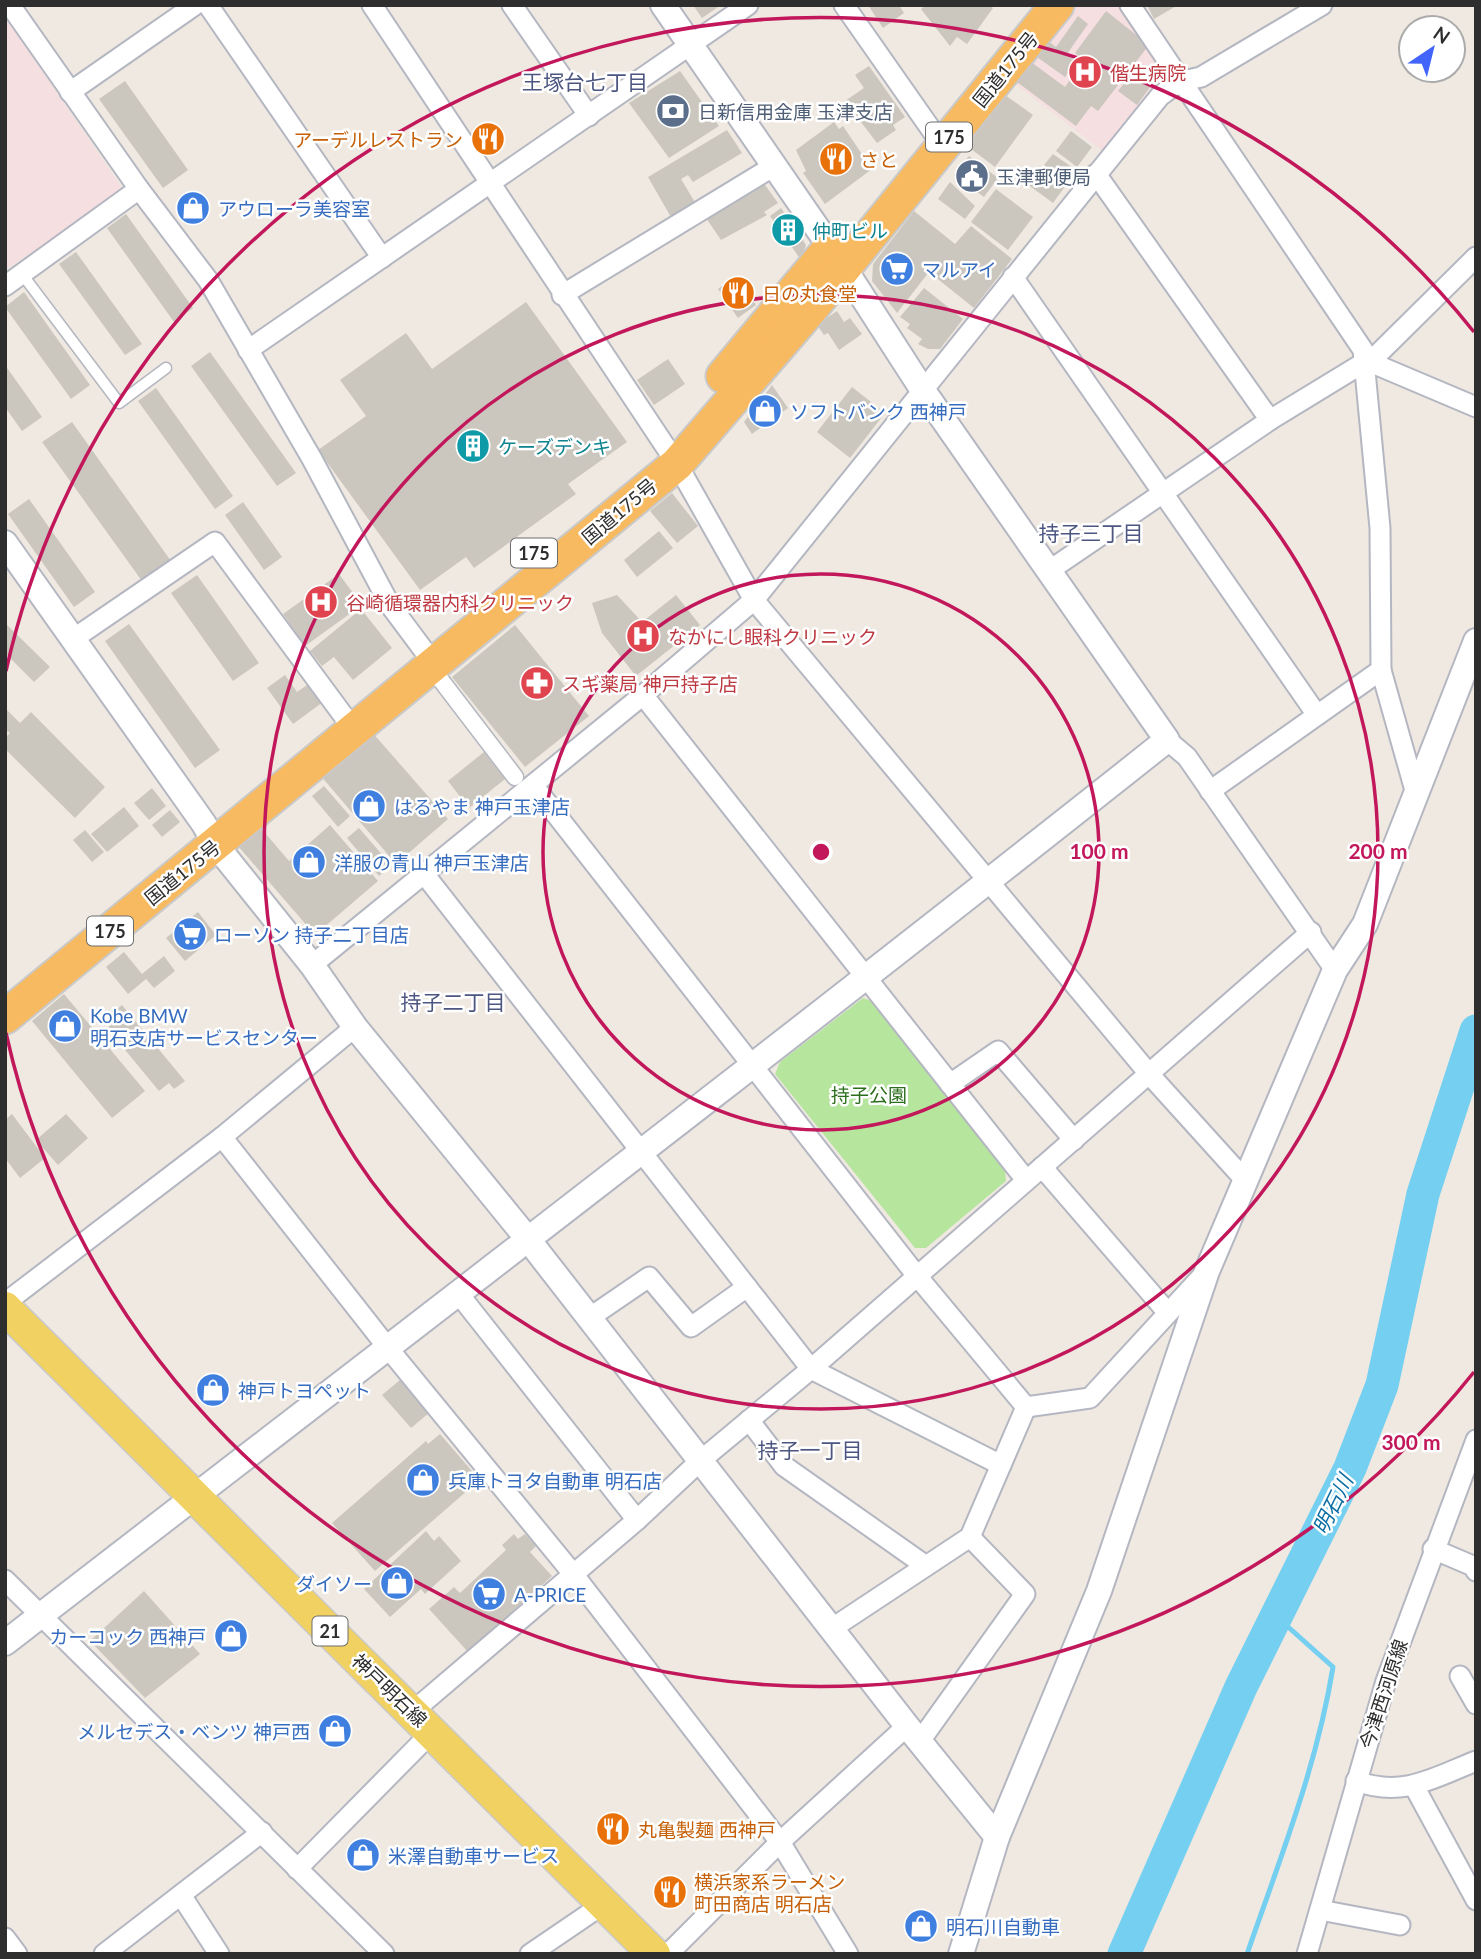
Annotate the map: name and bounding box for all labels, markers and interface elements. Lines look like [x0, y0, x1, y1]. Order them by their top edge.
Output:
north arrow [1397, 14, 1467, 84]
text: N [1429, 21, 1455, 48]
street label: 国道175号 [968, 27, 1042, 111]
hospital icon: 偕生病院 [1066, 53, 1104, 91]
place label: 偕生病院 [1110, 61, 1186, 84]
district label: 王塚台七丁目 [522, 69, 648, 94]
bank icon: 日新信用金庫 玉津支店 [654, 92, 692, 130]
place label: 日新信用金庫 玉津支店 [698, 100, 893, 123]
restaurant icon: アーデルレストラン [469, 120, 507, 158]
road number: 175 [926, 122, 972, 152]
place label: アーデルレストラン [293, 128, 463, 151]
restaurant icon: さと [817, 140, 855, 178]
place label: さと [860, 148, 898, 171]
public building icon: 玉津郵便局 [953, 157, 991, 195]
place label: 玉津郵便局 [996, 165, 1091, 188]
shop icon: アウローラ美容室 [174, 189, 212, 227]
place label: アウローラ美容室 [218, 197, 370, 220]
building icon: 仲町ビル [769, 211, 807, 249]
place label: 仲町ビル [812, 219, 888, 242]
supermarket icon: マルアイ [878, 250, 916, 288]
place label: マルアイ [922, 258, 997, 281]
restaurant icon: 日の丸食堂 [719, 274, 757, 312]
place label: 日の丸食堂 [762, 282, 857, 305]
shop icon: ソフトバンク 西神戸 [746, 392, 784, 430]
place label: ソフトバンク 西神戸 [790, 400, 967, 423]
building icon: ケーズデンキ [454, 427, 492, 465]
place label: ケーズデンキ [498, 435, 611, 458]
street label: 国道175号 [577, 473, 661, 549]
district label: 持子三丁目 [1039, 520, 1144, 545]
road number: 175 [511, 538, 557, 568]
hospital icon: 谷崎循環器内科クリニック [302, 583, 340, 621]
place label: 谷崎循環器内科クリニック [346, 591, 574, 614]
hospital icon: なかにし眼科クリニック [624, 617, 662, 655]
place label: なかにし眼科クリニック [668, 625, 877, 648]
pharmacy icon: スギ薬局 神戸持子店 [518, 664, 556, 702]
place label: スギ薬局 神戸持子店 [562, 672, 738, 695]
shop icon: はるやま 神戸玉津店 [350, 787, 388, 825]
place label: はるやま 神戸玉津店 [394, 795, 570, 818]
street label: 国道175号 [140, 835, 224, 909]
text: 100 m [1069, 838, 1129, 863]
text: 200 m [1348, 838, 1408, 863]
centre of rings [809, 840, 833, 864]
shop icon: 洋服の青山 神戸玉津店 [290, 843, 328, 881]
place label: 洋服の青山 神戸玉津店 [334, 851, 529, 874]
supermarket icon: ローソン 持子二丁目店 [171, 915, 209, 953]
road number: 175 [87, 916, 133, 946]
place label: ローソン 持子二丁目店 [214, 923, 409, 946]
district label: 持子二丁目 [401, 989, 506, 1014]
place label: Kobe BMW 明石支店サービスセンター [90, 1004, 318, 1049]
shop icon: Kobe BMW 明石支店サービスセンター [46, 1007, 84, 1045]
park label: 持子公園 [831, 1083, 907, 1106]
shop icon: 神戸トヨペット [194, 1371, 232, 1409]
place label: 神戸トヨペット [238, 1379, 371, 1402]
text: 300 m [1381, 1429, 1441, 1454]
district label: 持子一丁目 [758, 1437, 863, 1462]
shop icon: 兵庫トヨタ自動車 明石店 [404, 1461, 442, 1499]
water label: 明石川 [1307, 1468, 1358, 1538]
place label: 兵庫トヨタ自動車 明石店 [448, 1469, 662, 1492]
shop icon: ダイソー [378, 1564, 416, 1602]
place label: ダイソー [296, 1572, 372, 1595]
supermarket icon: A-PRICE [470, 1575, 508, 1613]
place label: A-PRICE [514, 1583, 586, 1606]
road number: 21 [312, 1616, 348, 1646]
shop icon: カーコック 西神戸 [212, 1617, 250, 1655]
place label: カーコック 西神戸 [49, 1625, 206, 1648]
street label: 今津西河原線 [1354, 1636, 1412, 1752]
street label: 神戸明石線 [348, 1649, 432, 1731]
shop icon: メルセデス・ベンツ 神戸西 [316, 1712, 354, 1750]
place label: メルセデス・ベンツ 神戸西 [77, 1720, 310, 1743]
restaurant icon: 丸亀製麺 西神戸 [594, 1810, 632, 1848]
place label: 丸亀製麺 西神戸 [638, 1818, 776, 1841]
shop icon: 米澤自動車サービス [344, 1836, 382, 1874]
place label: 米澤自動車サービス [388, 1844, 559, 1867]
place label: 横浜家系ラーメン 町田商店 明石店 [694, 1870, 845, 1915]
restaurant icon: 横浜家系ラーメン 町田商店 明石店 [651, 1873, 689, 1911]
shop icon: 明石川自動車 [902, 1907, 940, 1945]
place label: 明石川自動車 [946, 1915, 1060, 1938]

